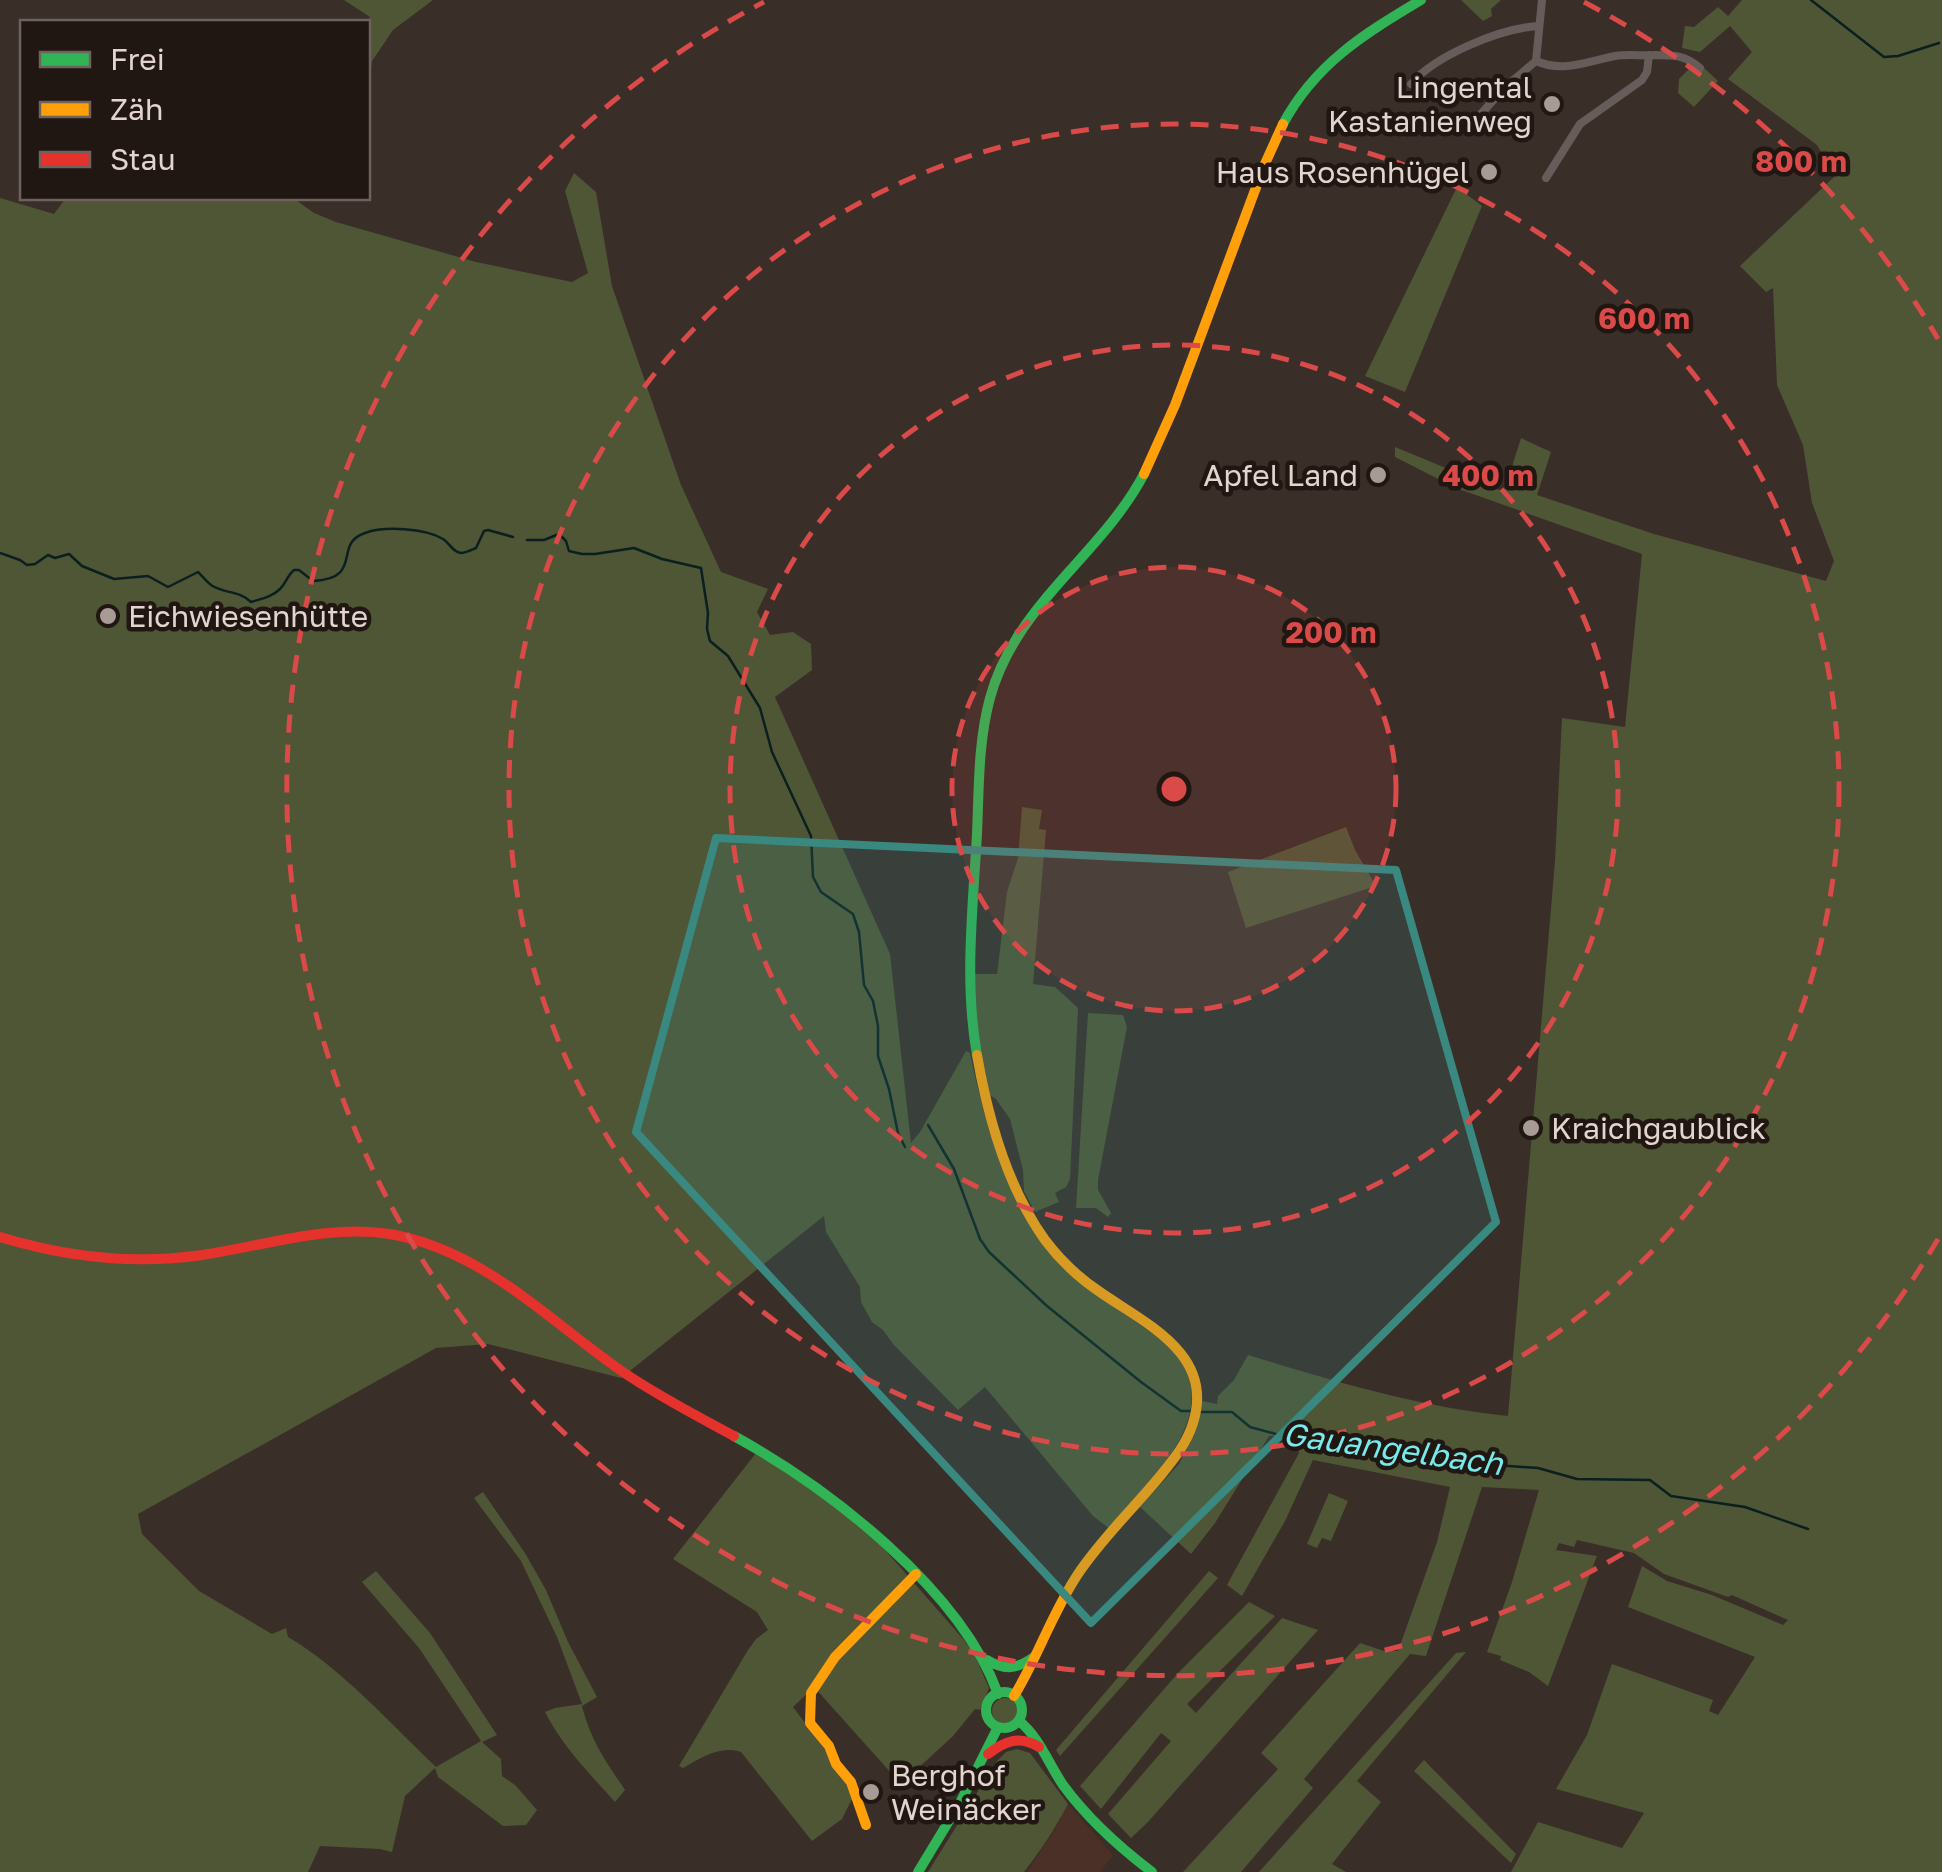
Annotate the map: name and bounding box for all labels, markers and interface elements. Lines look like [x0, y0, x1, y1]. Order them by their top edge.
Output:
legend [20, 20, 370, 200]
text: Frei [110, 41, 165, 77]
place label: Lingental Kastanienweg [1328, 69, 1532, 139]
text: Zäh [110, 91, 163, 127]
marker: Lingental Kastanienweg [1541, 93, 1563, 115]
text: Stau [110, 141, 176, 177]
text: 800 m [1755, 143, 1847, 179]
place label: Haus Rosenhügel [1216, 154, 1469, 190]
marker: Haus Rosenhügel [1478, 161, 1500, 183]
text: 600 m [1598, 300, 1690, 336]
place label: Apfel Land [1203, 457, 1358, 493]
text: 400 m [1442, 457, 1534, 493]
marker: Apfel Land [1367, 464, 1389, 486]
place label: Eichwiesenhütte [128, 598, 368, 634]
marker: Eichwiesenhütte [97, 605, 119, 627]
text: 200 m [1285, 614, 1377, 650]
centre of rings [1156, 771, 1192, 807]
place label: Kraichgaublick [1551, 1110, 1766, 1146]
marker: Kraichgaublick [1520, 1117, 1542, 1139]
water label: Gauangelbach [1281, 1414, 1506, 1482]
place label: Berghof Weinäcker [891, 1757, 1042, 1827]
marker: Berghof Weinäcker [860, 1781, 882, 1803]

